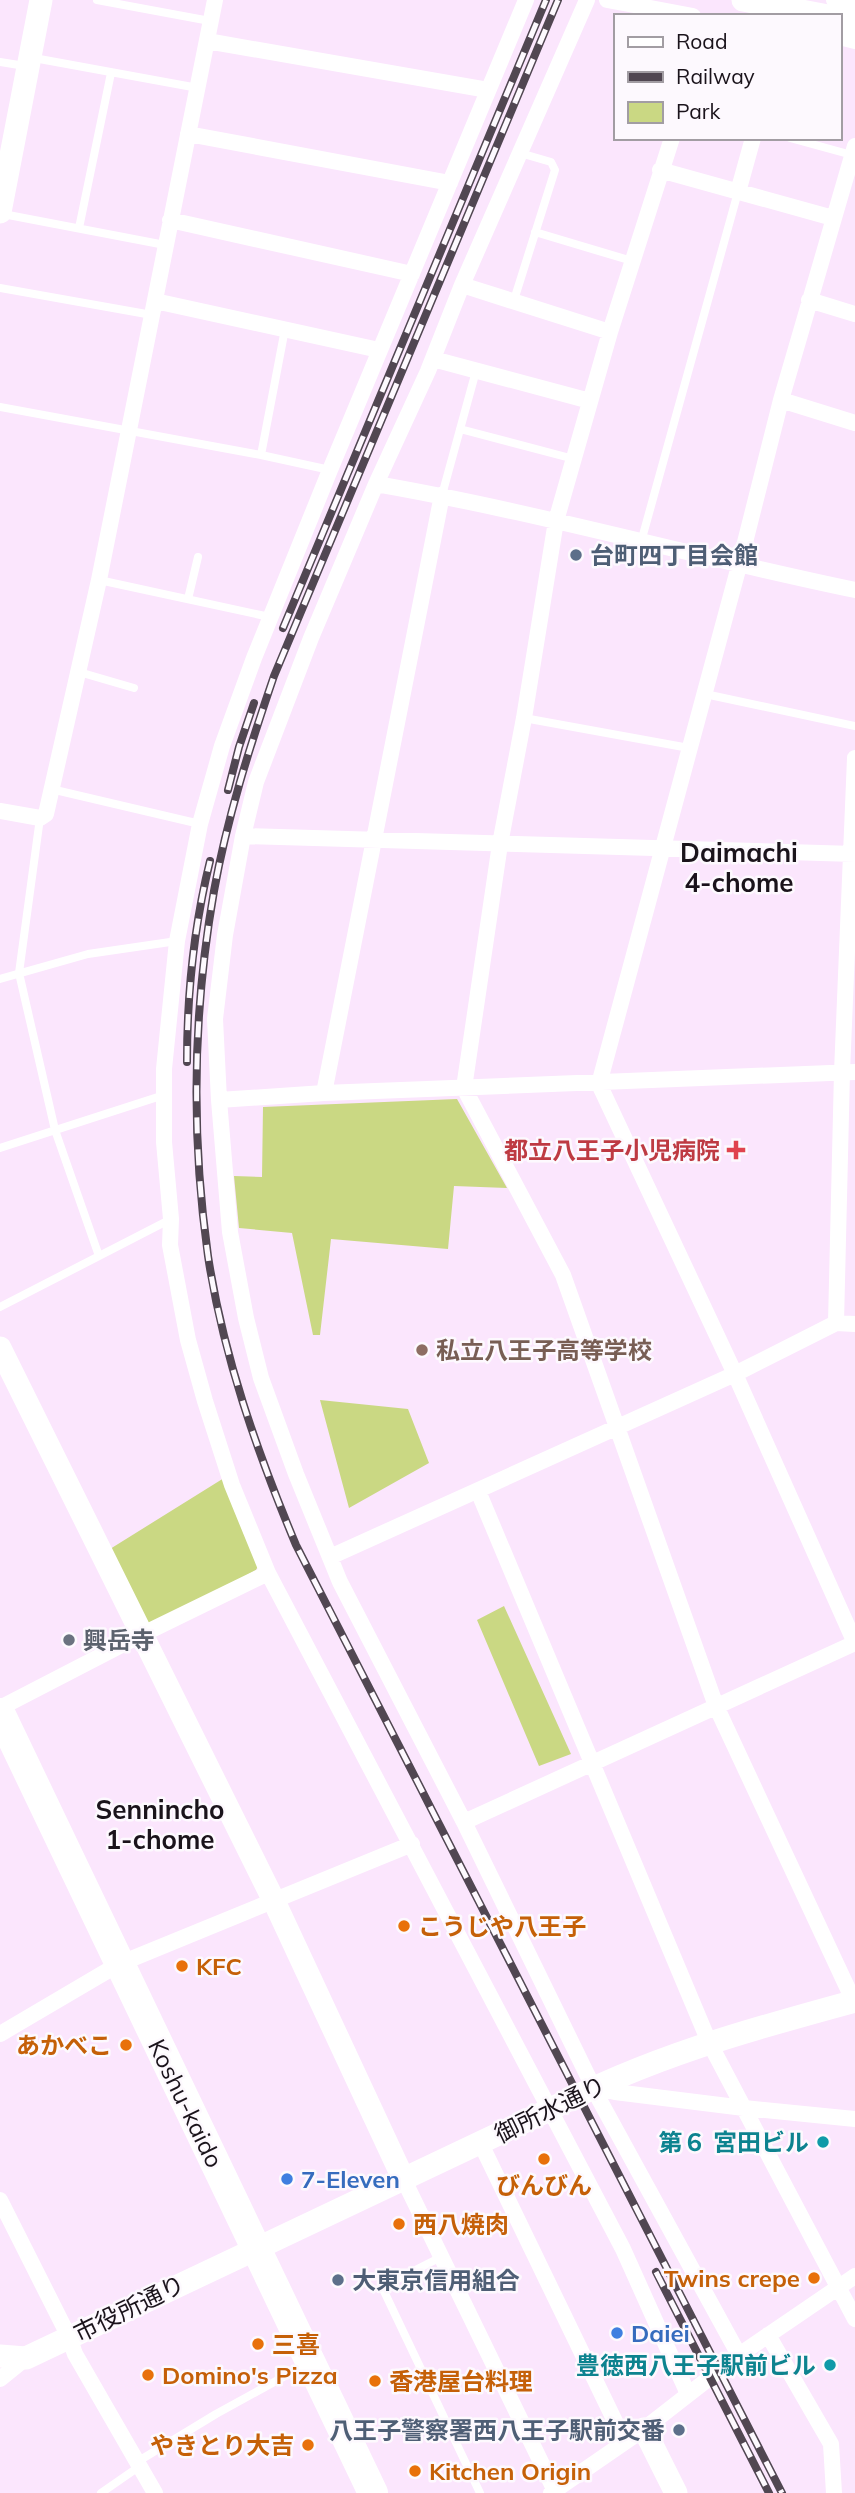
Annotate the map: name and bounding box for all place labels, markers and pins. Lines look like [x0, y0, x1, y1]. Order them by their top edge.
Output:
place label: 台町四丁目会館 [590, 540, 758, 570]
marker: 台町四丁目会館 [568, 547, 584, 563]
place label: 都立八王子小児病院 [504, 1135, 720, 1165]
marker: 都立八王子小児病院 [726, 1140, 746, 1160]
place label: 私立八王子高等学校 [436, 1335, 652, 1365]
marker: 私立八王子高等学校 [414, 1342, 430, 1358]
place label: 興岳寺 [83, 1625, 155, 1655]
marker: 興岳寺 [61, 1632, 77, 1648]
place label: こうじや八王子 [418, 1911, 586, 1941]
marker: こうじや八王子 [396, 1918, 412, 1934]
place label: KFC [196, 1951, 242, 1981]
marker: KFC [174, 1958, 190, 1974]
place label: あかべこ [16, 2030, 112, 2060]
marker: あかべこ [118, 2037, 134, 2053]
place label: 第６ 宮田ビル [658, 2127, 809, 2157]
marker: 第６ 宮田ビル [815, 2134, 831, 2150]
marker: びんびん [536, 2151, 552, 2167]
place label: 7-Eleven [301, 2164, 400, 2194]
place label: びんびん [496, 2170, 592, 2200]
marker: 7-Eleven [279, 2171, 295, 2187]
place label: 西八焼肉 [413, 2209, 509, 2239]
marker: 西八焼肉 [391, 2216, 407, 2232]
place label: Twins crepe [664, 2263, 800, 2293]
place label: 大東京信用組合 [352, 2265, 520, 2295]
marker: Twins crepe [806, 2270, 822, 2286]
marker: 大東京信用組合 [330, 2272, 346, 2288]
place label: Daiei [631, 2318, 690, 2348]
marker: Daiei [609, 2325, 625, 2341]
place label: 三喜 [272, 2329, 320, 2359]
marker: 三喜 [250, 2336, 266, 2352]
place label: 豊徳西八王子駅前ビル [576, 2350, 816, 2380]
marker: 豊徳西八王子駅前ビル [822, 2357, 838, 2373]
place label: Domino's Pizza [162, 2360, 338, 2390]
place label: 香港屋台料理 [389, 2366, 533, 2396]
marker: Domino's Pizza [140, 2367, 156, 2383]
marker: 香港屋台料理 [367, 2373, 383, 2389]
place label: 八王子警察署西八王子駅前交番 [329, 2415, 665, 2445]
marker: 八王子警察署西八王子駅前交番 [671, 2422, 687, 2438]
place label: やきとり大吉 [150, 2430, 294, 2460]
marker: やきとり大吉 [300, 2437, 316, 2453]
place label: Kitchen Origin [429, 2456, 591, 2486]
marker: Kitchen Origin [407, 2463, 423, 2479]

